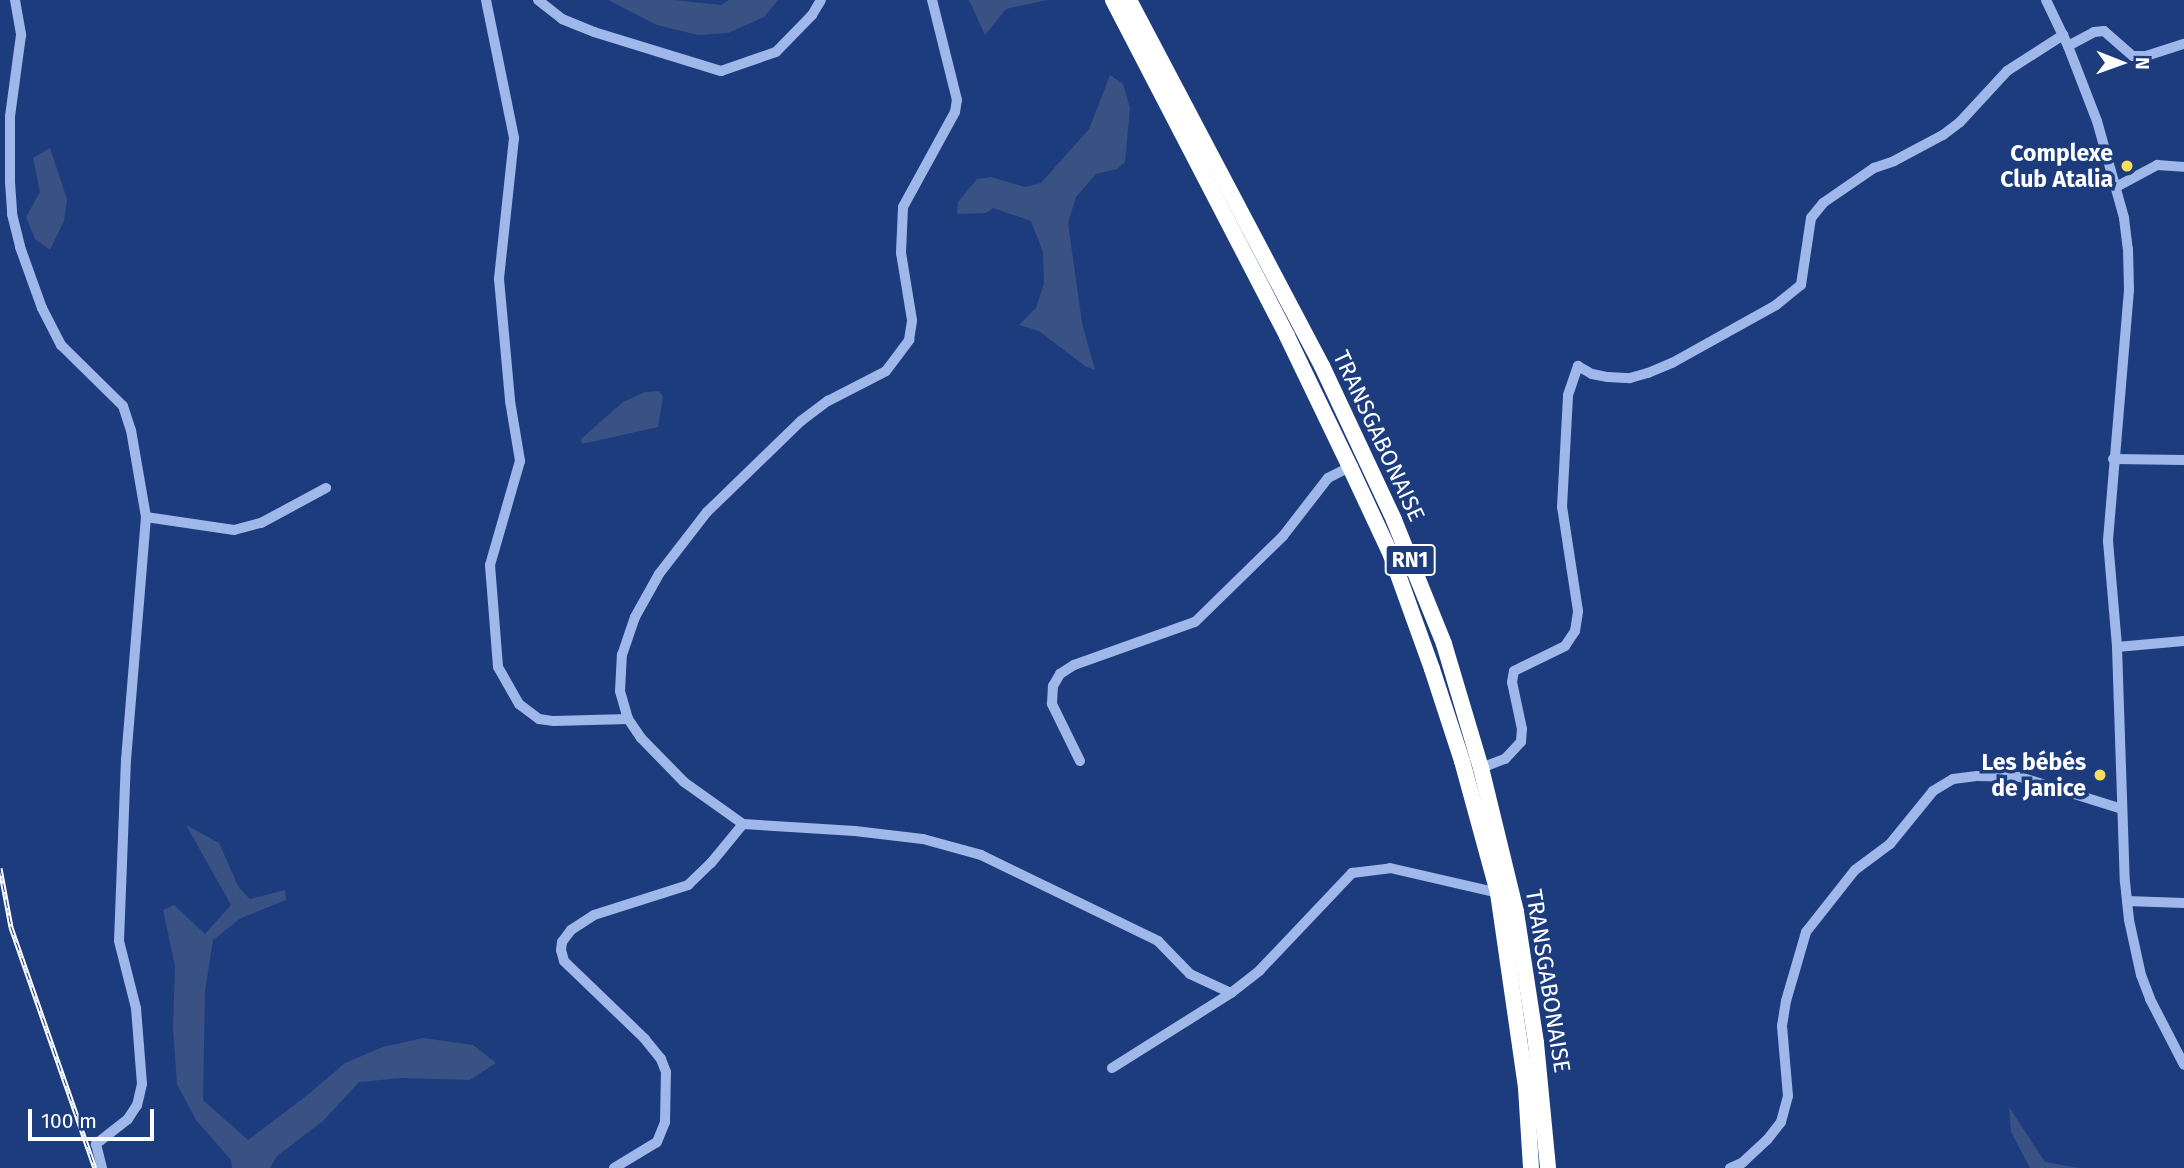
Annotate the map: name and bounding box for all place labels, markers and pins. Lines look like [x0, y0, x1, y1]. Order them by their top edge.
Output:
place label: Complexe Club Atalia [2000, 139, 2113, 193]
marker: Complexe Club Atalia [2119, 158, 2135, 174]
place label: Les bébés de Janice [1982, 748, 2086, 802]
marker: Les bébés de Janice [2092, 767, 2108, 783]

